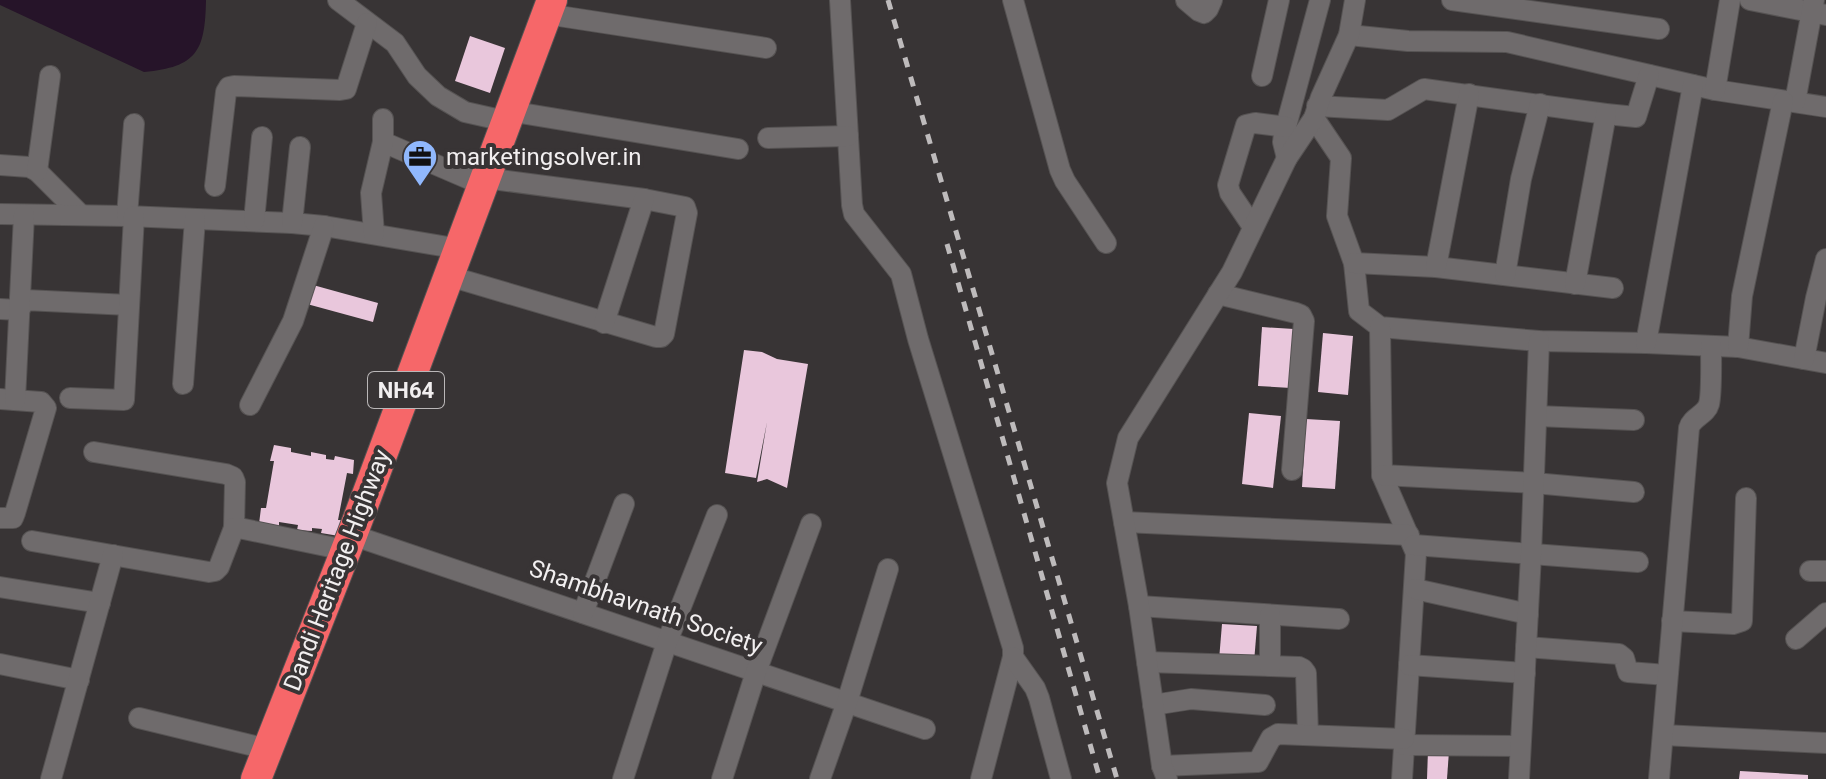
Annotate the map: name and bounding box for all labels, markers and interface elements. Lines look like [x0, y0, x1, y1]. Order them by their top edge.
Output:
office icon: marketingsolver.in [401, 138, 439, 188]
place label: marketingsolver.in [446, 143, 642, 171]
road number: NH64 [368, 372, 444, 408]
street label: Dandi Heritage Highway [278, 445, 396, 695]
street label: Shambhavnath Society [526, 554, 767, 660]

